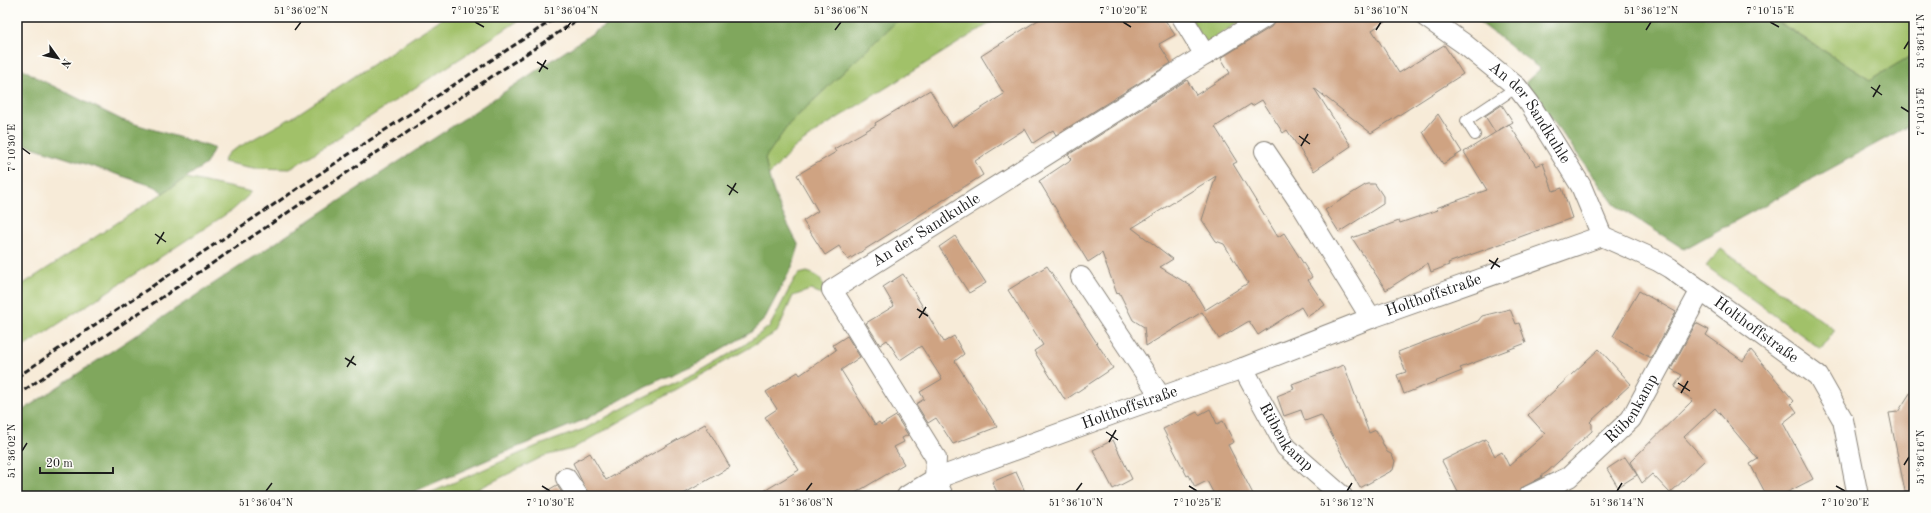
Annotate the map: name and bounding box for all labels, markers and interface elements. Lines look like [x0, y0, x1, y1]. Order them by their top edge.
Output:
text: 51°36'02"N [274, 6, 329, 16]
text: 7°10'25"E [451, 6, 499, 16]
text: 51°36'04"N [544, 6, 599, 16]
text: 51°36'06"N [814, 6, 869, 16]
text: 7°10'20"E [1099, 6, 1147, 16]
text: 51°36'10"N [1354, 6, 1409, 16]
text: 51°36'12"N [1624, 6, 1679, 16]
text: 7°10'15"E [1746, 6, 1794, 16]
text: 51°36'14"N [1916, 13, 1926, 68]
north arrow [38, 38, 78, 78]
text: N [58, 56, 72, 70]
street label: An der Sandkuhle [1486, 59, 1573, 167]
text: 7°10'15"E [1916, 88, 1926, 136]
text: 7°10'30"E [7, 124, 17, 172]
street label: An der Sandkuhle [870, 191, 983, 270]
street label: Holthoffstraße [1384, 271, 1484, 320]
street label: Holthoffstraße [1710, 294, 1801, 367]
street label: Rübenkamp [1602, 372, 1662, 447]
street label: Holthoffstraße [1080, 384, 1180, 433]
street label: Rübenkamp [1256, 400, 1316, 475]
text: 51°36'02"N [7, 423, 17, 478]
text: 51°36'16"N [1916, 429, 1926, 484]
scale bar [40, 449, 113, 475]
text: 20 m [46, 458, 73, 470]
text: 51°36'04"N [239, 498, 294, 508]
text: 7°10'30"E [526, 498, 574, 508]
text: 51°36'08"N [779, 498, 834, 508]
text: 51°36'10"N [1049, 498, 1104, 508]
text: 7°10'25"E [1173, 498, 1221, 508]
text: 51°36'12"N [1320, 498, 1375, 508]
text: 51°36'14"N [1590, 498, 1645, 508]
text: 7°10'20"E [1821, 498, 1869, 508]

